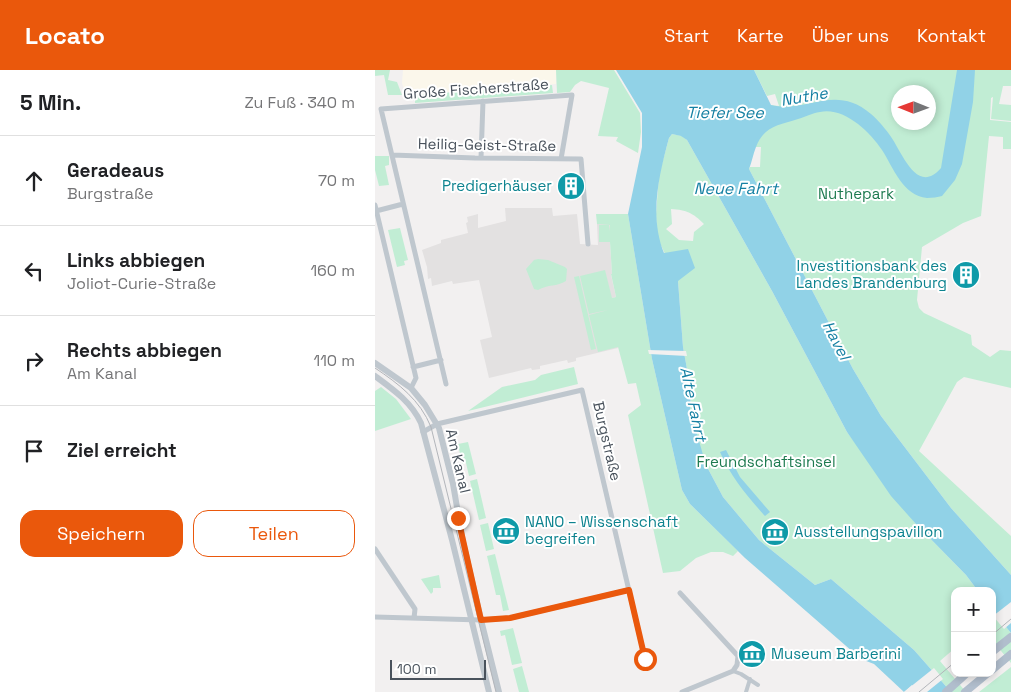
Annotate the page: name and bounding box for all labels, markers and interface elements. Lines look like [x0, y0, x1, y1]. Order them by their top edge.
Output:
text: Locato [25, 20, 105, 51]
text: Start [664, 24, 709, 47]
text: Karte [737, 24, 784, 47]
text: Über uns [812, 24, 889, 47]
text: Kontakt [917, 24, 986, 47]
street label: Große Fischerstraße [403, 74, 550, 103]
water label: Nuthe [779, 82, 830, 111]
north arrow [891, 85, 936, 130]
text: 5 Min. [20, 89, 81, 116]
text: Zu Fuß · 340 m [244, 92, 355, 113]
water label: Tiefer See [686, 102, 764, 123]
street label: Heilig-Geist-Straße [418, 134, 556, 155]
text: Geradeaus [67, 158, 164, 183]
icon: ahead [20, 167, 48, 195]
text: 70 m [318, 170, 355, 191]
building icon: Predigerhäuser [556, 171, 586, 201]
place label: Predigerhäuser [442, 176, 552, 195]
water label: Neue Fahrt [694, 178, 780, 199]
text: Burgstraße [67, 183, 153, 204]
park label: Nuthepark [818, 184, 894, 203]
text: Links abbiegen [67, 248, 205, 273]
place label: Investitionsbank des Landes Brandenburg [796, 256, 947, 292]
icon: left [20, 257, 48, 285]
text: 160 m [310, 260, 355, 281]
building icon: Investitionsbank des Landes Brandenburg [951, 260, 981, 290]
text: Joliot-Curie-Straße [67, 273, 216, 294]
water label: Havel [818, 317, 856, 365]
text: Rechts abbiegen [67, 338, 222, 363]
icon: right [20, 347, 48, 375]
text: 110 m [313, 350, 355, 371]
text: Am Kanal [67, 363, 137, 384]
water label: Alte Fahrt [675, 365, 712, 445]
street label: Burgstraße [589, 399, 626, 483]
street label: Am Kanal [442, 427, 475, 495]
icon: arrive [20, 437, 48, 465]
text: Ziel erreicht [67, 438, 177, 463]
park label: Freundschaftsinsel [696, 452, 836, 471]
route end [447, 507, 470, 530]
button: Speichern [20, 510, 183, 557]
button: Teilen [193, 510, 355, 557]
place label: NANO – Wissenschaft begreifen [525, 512, 679, 548]
museum icon: NANO – Wissenschaft begreifen [491, 516, 521, 546]
museum icon: Ausstellungspavillon [760, 517, 790, 547]
place label: Ausstellungspavillon [794, 522, 943, 541]
map controls [951, 587, 996, 677]
button: + [951, 587, 996, 632]
button: − [951, 632, 996, 677]
museum icon: Museum Barberini [737, 639, 767, 669]
place label: Museum Barberini [771, 644, 901, 663]
route start [634, 648, 657, 671]
scale bar [390, 657, 486, 680]
text: 100 m [397, 660, 436, 678]

